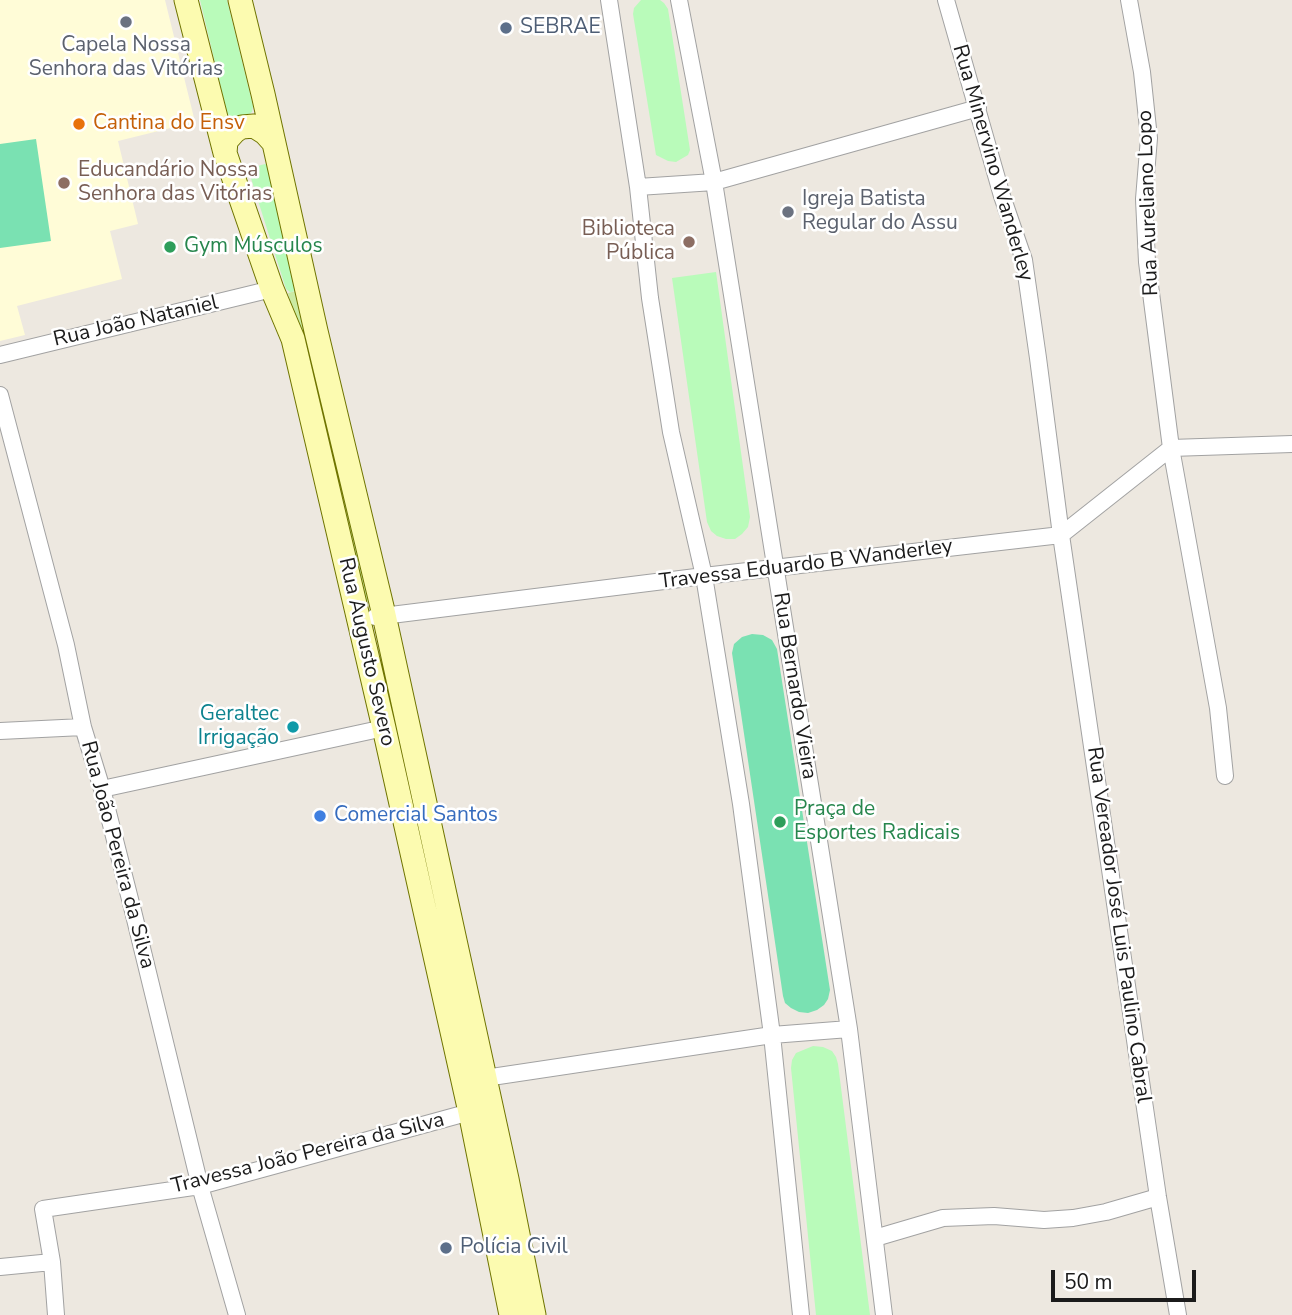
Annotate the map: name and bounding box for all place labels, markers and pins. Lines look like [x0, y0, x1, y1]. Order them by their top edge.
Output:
marker: Capela Nossa Senhora das Vitórias [118, 14, 134, 30]
place label: SEBRAE [520, 15, 601, 41]
marker: SEBRAE [498, 20, 514, 36]
place label: Capela Nossa Senhora das Vitórias [29, 33, 223, 83]
place label: Cantina do Ensv [93, 111, 245, 137]
marker: Cantina do Ensv [71, 116, 87, 132]
place label: Educandário Nossa Senhora das Vitórias [78, 158, 272, 208]
marker: Educandário Nossa Senhora das Vitórias [56, 175, 72, 191]
place label: Igreja Batista Regular do Assu [802, 187, 958, 237]
marker: Igreja Batista Regular do Assu [780, 204, 796, 220]
place label: Biblioteca Pública [582, 217, 675, 267]
place label: Gym Músculos [184, 234, 323, 260]
marker: Biblioteca Pública [681, 234, 697, 250]
marker: Gym Músculos [162, 239, 178, 255]
place label: Geraltec Irrigação [198, 702, 279, 752]
marker: Geraltec Irrigação [285, 719, 301, 735]
place label: Praça de Esportes Radicais [794, 797, 960, 847]
place label: Comercial Santos [334, 803, 498, 829]
marker: Comercial Santos [312, 808, 328, 824]
marker: Praça de Esportes Radicais [772, 814, 788, 830]
place label: Polícia Civil [460, 1235, 568, 1261]
marker: Polícia Civil [438, 1240, 454, 1256]

